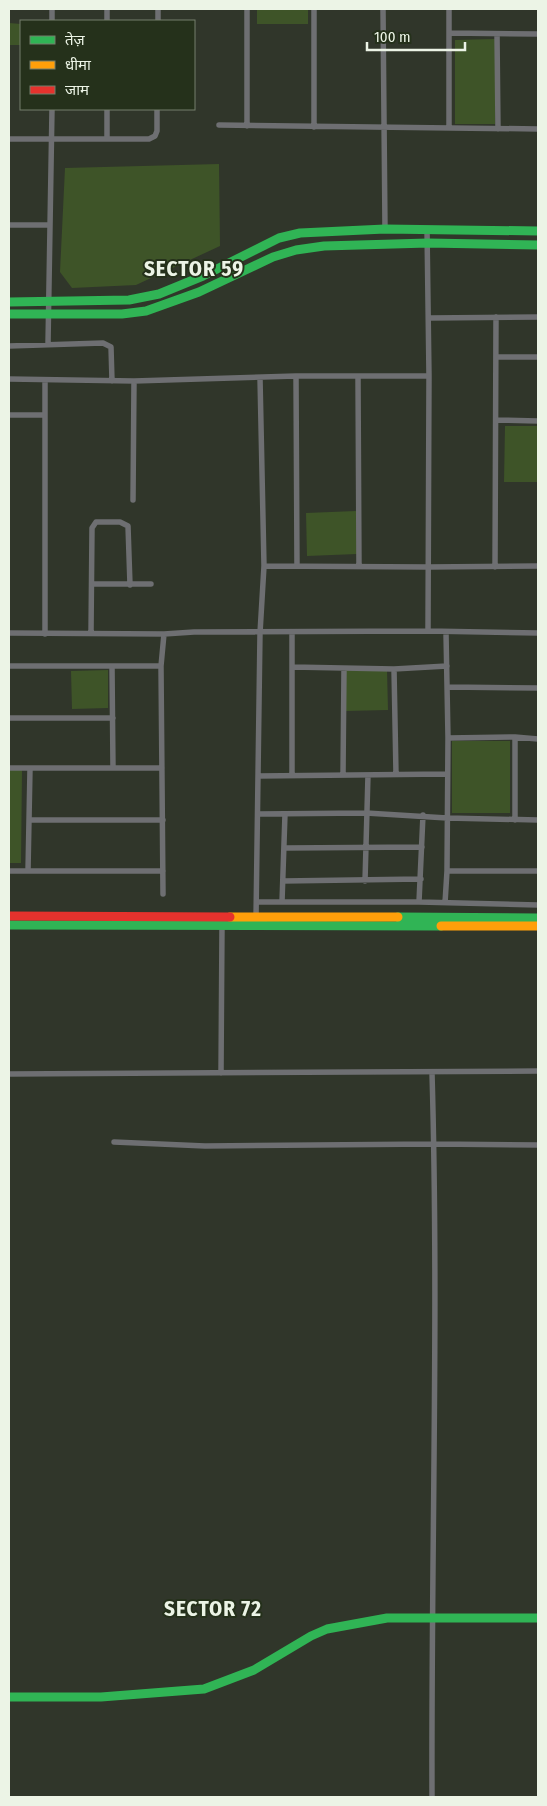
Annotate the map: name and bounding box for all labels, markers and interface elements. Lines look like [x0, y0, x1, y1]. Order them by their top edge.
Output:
legend [20, 20, 195, 110]
scale bar [367, 20, 464, 52]
text: 100 m [374, 28, 411, 46]
text: तेज़ [65, 31, 86, 49]
text: धीमा [65, 56, 92, 74]
text: जाम [65, 81, 90, 99]
district label: SECTOR 59 [144, 256, 244, 282]
district label: SECTOR 72 [164, 1596, 262, 1622]

